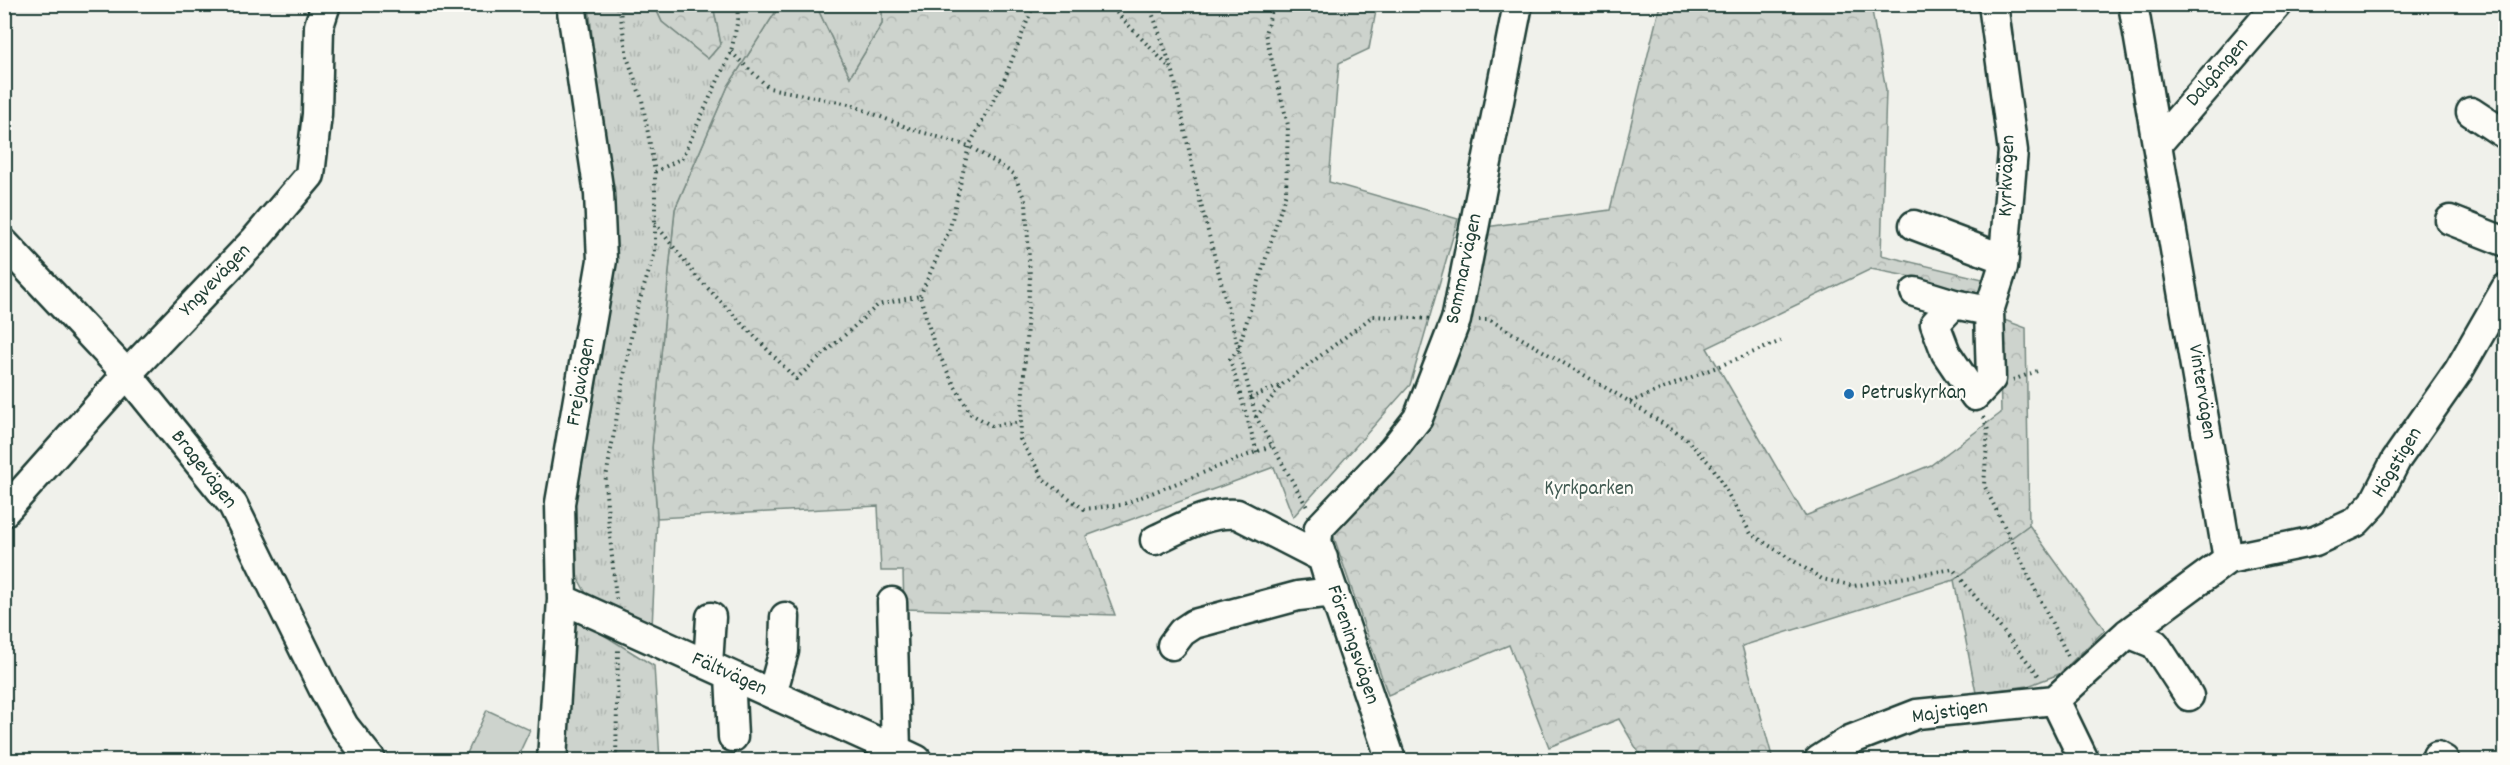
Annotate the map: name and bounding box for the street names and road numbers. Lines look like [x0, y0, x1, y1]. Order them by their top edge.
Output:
street label: Dalgången [2179, 32, 2257, 114]
street label: Kyrkvägen [1992, 135, 2024, 217]
street label: Sommarvägen [1439, 211, 1491, 327]
street label: Yngvevägen [173, 238, 259, 324]
street label: Frejavägen [559, 336, 605, 428]
street label: Vintervägen [2179, 342, 2223, 442]
street label: Högstigen [2365, 422, 2431, 504]
street label: Bragevägen [162, 424, 244, 516]
street label: Föreningsvägen [1318, 581, 1386, 709]
street label: Fältvägen [686, 645, 772, 705]
street label: Majstigen [1910, 693, 1990, 733]

